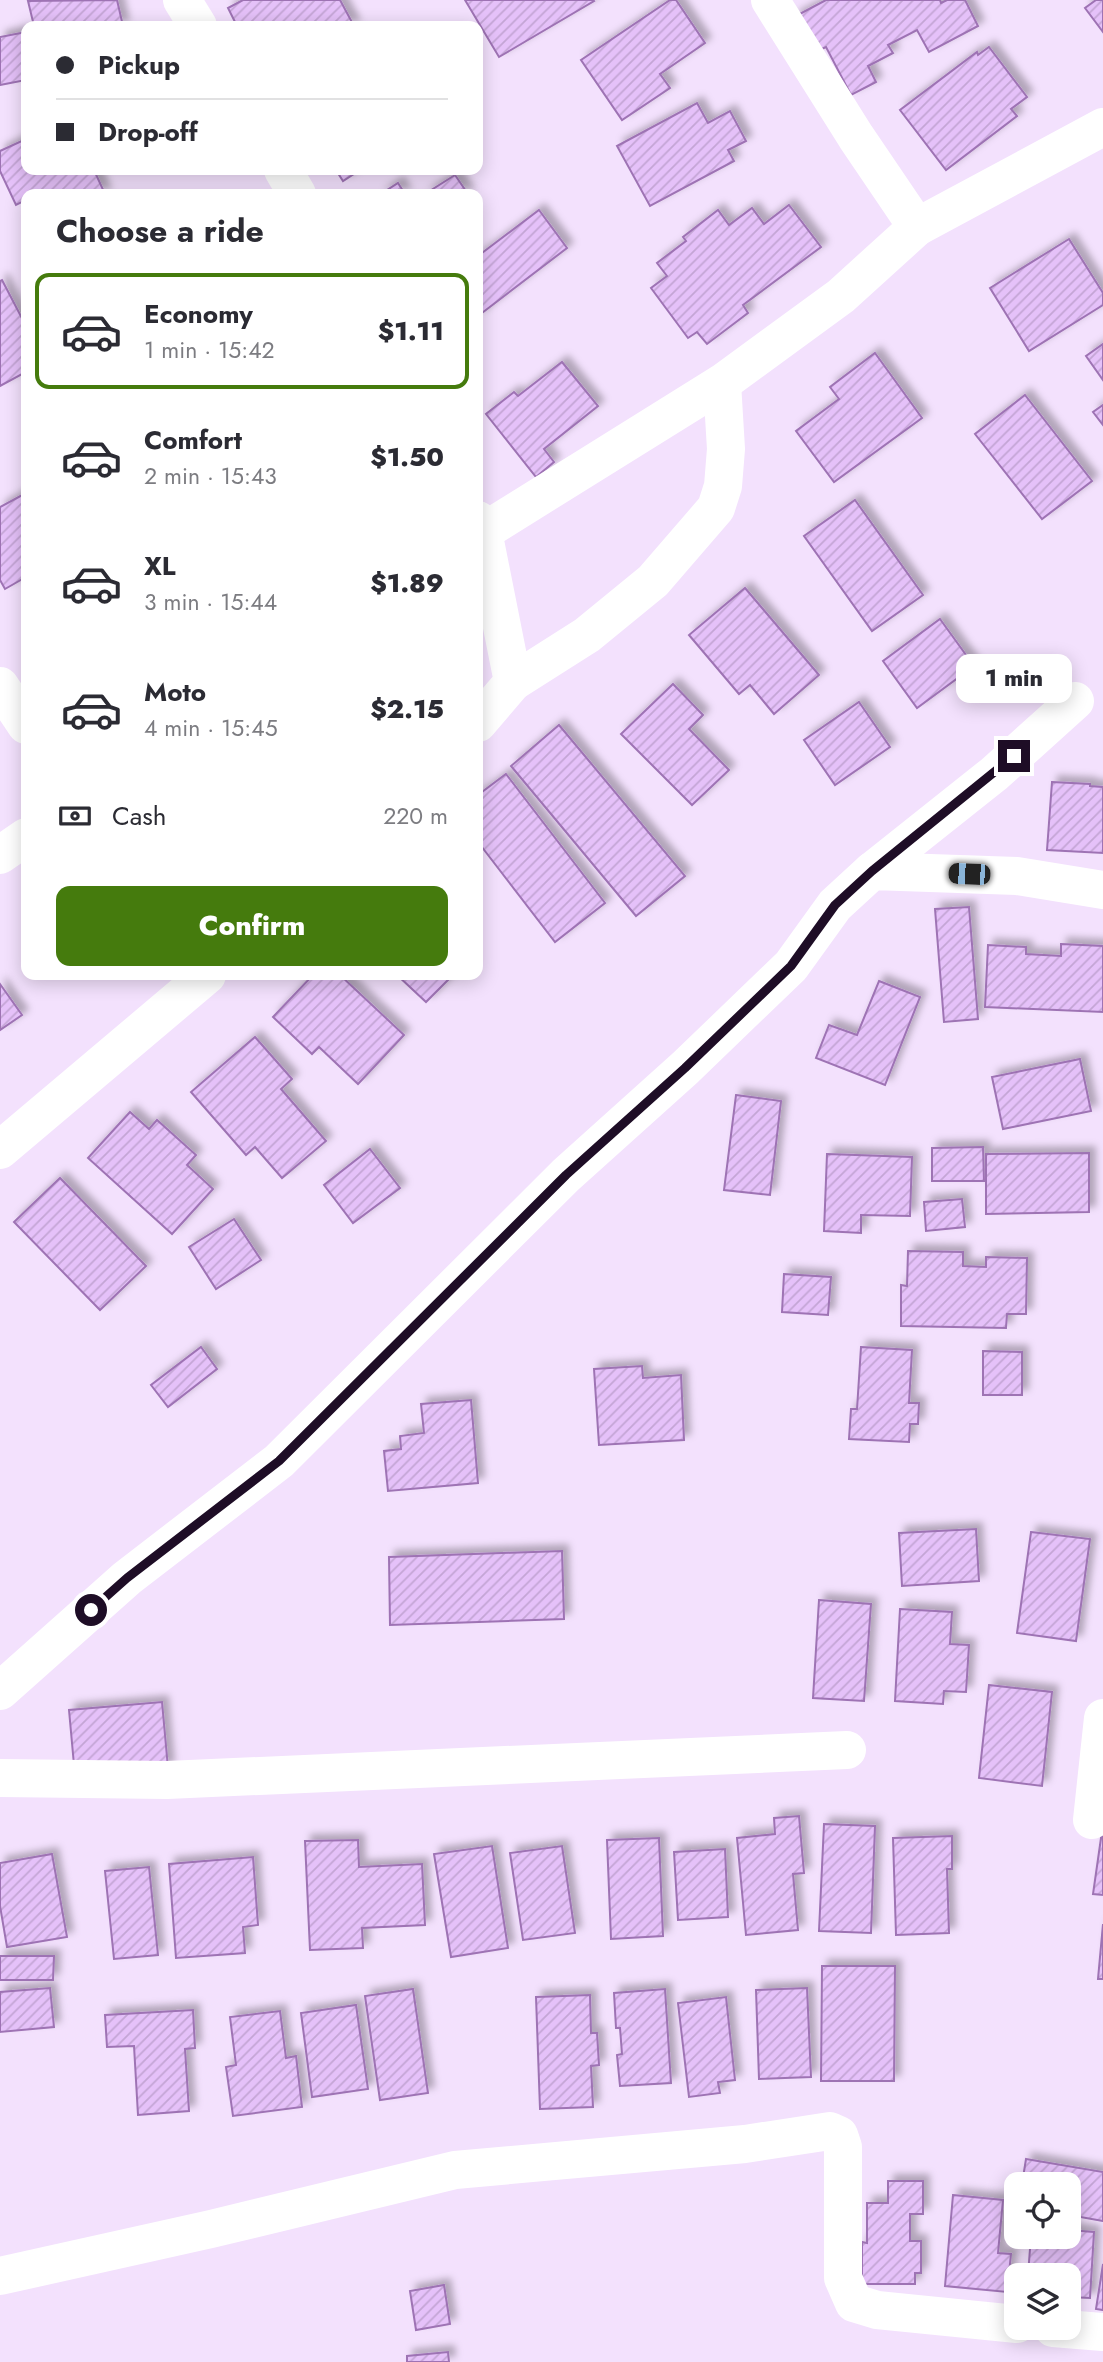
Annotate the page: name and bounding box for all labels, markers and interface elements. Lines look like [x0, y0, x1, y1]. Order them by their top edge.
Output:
text: Pickup [98, 46, 180, 84]
text: Drop-off [98, 113, 198, 151]
text: Choose a ride [56, 208, 264, 254]
text: Economy [144, 295, 253, 333]
icon: car [60, 300, 123, 363]
text: $1.11 [378, 312, 444, 350]
text: 1 min · 15:42 [144, 333, 275, 367]
text: Comfort [144, 421, 242, 459]
icon: car [60, 426, 123, 489]
text: $1.50 [370, 438, 444, 476]
text: 2 min · 15:43 [144, 459, 277, 493]
text: XL [144, 547, 176, 585]
icon: car [60, 552, 123, 615]
text: $1.89 [370, 564, 444, 602]
text: 3 min · 15:44 [144, 585, 277, 619]
callout: 1 min [956, 654, 1072, 704]
text: 1 min [985, 661, 1043, 695]
text: Moto [144, 673, 206, 711]
icon: car [60, 678, 123, 741]
text: $2.15 [370, 690, 444, 728]
text: 4 min · 15:45 [144, 711, 278, 745]
route end [998, 740, 1030, 772]
icon: cash [56, 797, 94, 835]
text: Cash [112, 797, 166, 835]
text: 220 m [383, 799, 448, 833]
car [948, 863, 991, 885]
button: Confirm [56, 886, 448, 966]
route start [75, 1594, 107, 1626]
map controls [1004, 2172, 1081, 2340]
button: locate [1004, 2172, 1081, 2249]
button: layers [1004, 2263, 1081, 2340]

